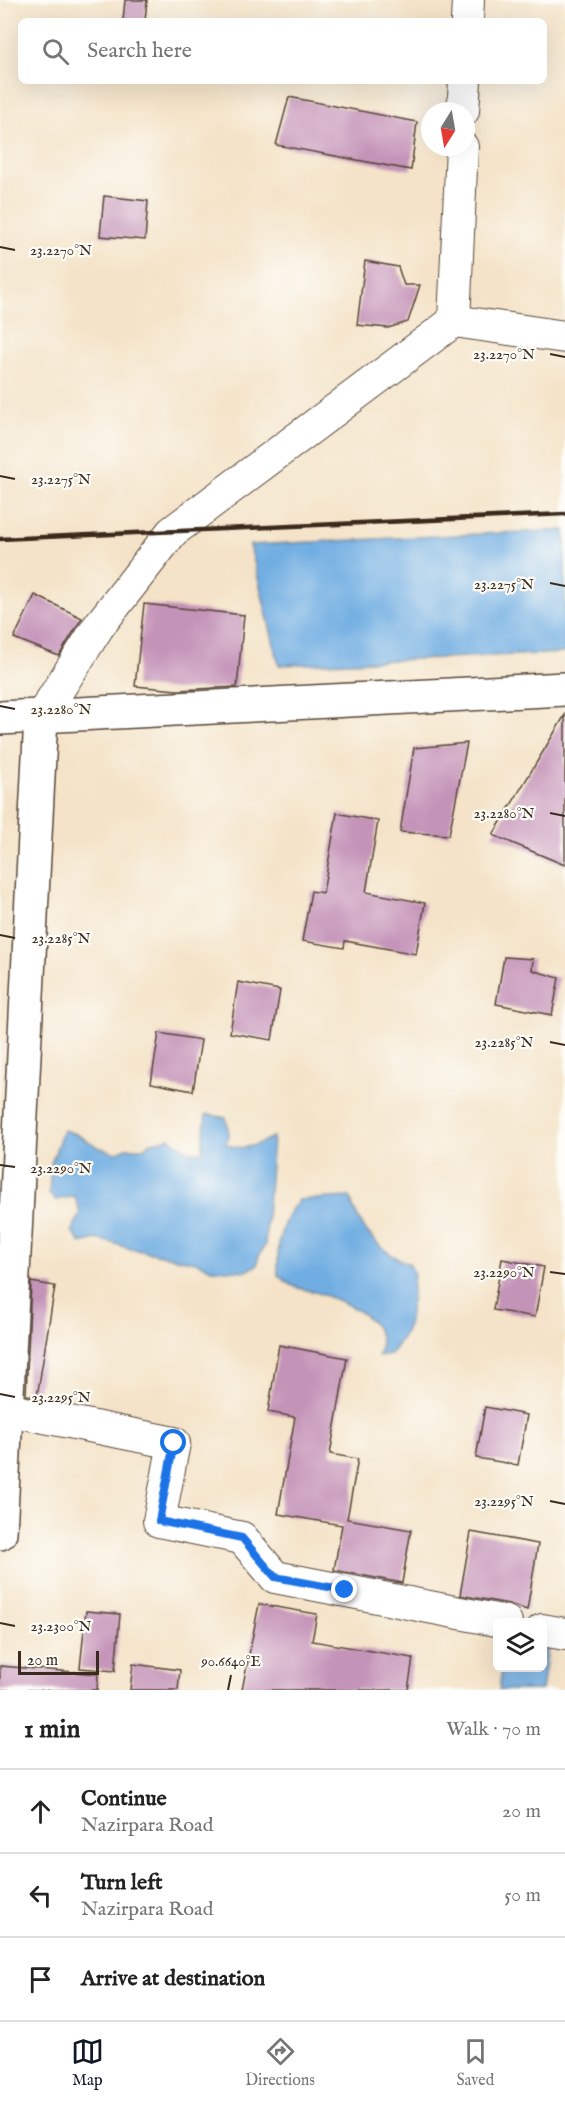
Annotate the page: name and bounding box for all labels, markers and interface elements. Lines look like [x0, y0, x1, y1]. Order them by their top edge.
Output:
search box [18, 18, 547, 84]
icon: search [39, 35, 72, 68]
text: Search here [87, 37, 192, 65]
north arrow [421, 102, 475, 156]
text: 23.2270°N [30, 241, 92, 260]
text: 23.2270°N [473, 345, 535, 364]
text: 23.2275°N [31, 470, 91, 489]
text: 23.2275°N [474, 575, 534, 594]
text: 23.2280°N [31, 700, 91, 719]
text: 23.2280°N [474, 804, 534, 823]
text: 23.2285°N [32, 929, 91, 948]
text: 23.2285°N [475, 1033, 534, 1052]
text: 23.2290°N [30, 1159, 92, 1178]
text: 23.2290°N [473, 1263, 535, 1282]
text: 23.2295°N [31, 1388, 91, 1407]
route start [160, 1429, 186, 1455]
text: 23.2295°N [474, 1492, 534, 1511]
route end [331, 1576, 357, 1602]
text: 23.2300°N [31, 1617, 92, 1636]
map controls [493, 1618, 547, 1672]
button: layers [493, 1618, 547, 1672]
scale bar [18, 1648, 99, 1676]
text: 20 m [27, 1651, 58, 1671]
text: 90.6640°E [200, 1652, 261, 1671]
text: 1 min [24, 1713, 80, 1746]
text: Walk · 70 m [446, 1717, 541, 1742]
text: Continue [81, 1785, 167, 1813]
icon: ahead [24, 1795, 57, 1828]
text: 20 m [502, 1799, 541, 1824]
text: Nazirpara Road [81, 1813, 213, 1838]
text: Turn left [81, 1869, 163, 1897]
icon: left [24, 1879, 57, 1912]
text: 50 m [504, 1883, 541, 1908]
text: Nazirpara Road [81, 1897, 213, 1922]
icon: arrive [24, 1963, 57, 1996]
text: Arrive at destination [81, 1965, 265, 1993]
tab: Map [71, 2035, 104, 2091]
tab: Directions [245, 2035, 315, 2091]
tab: Saved [456, 2035, 494, 2091]

